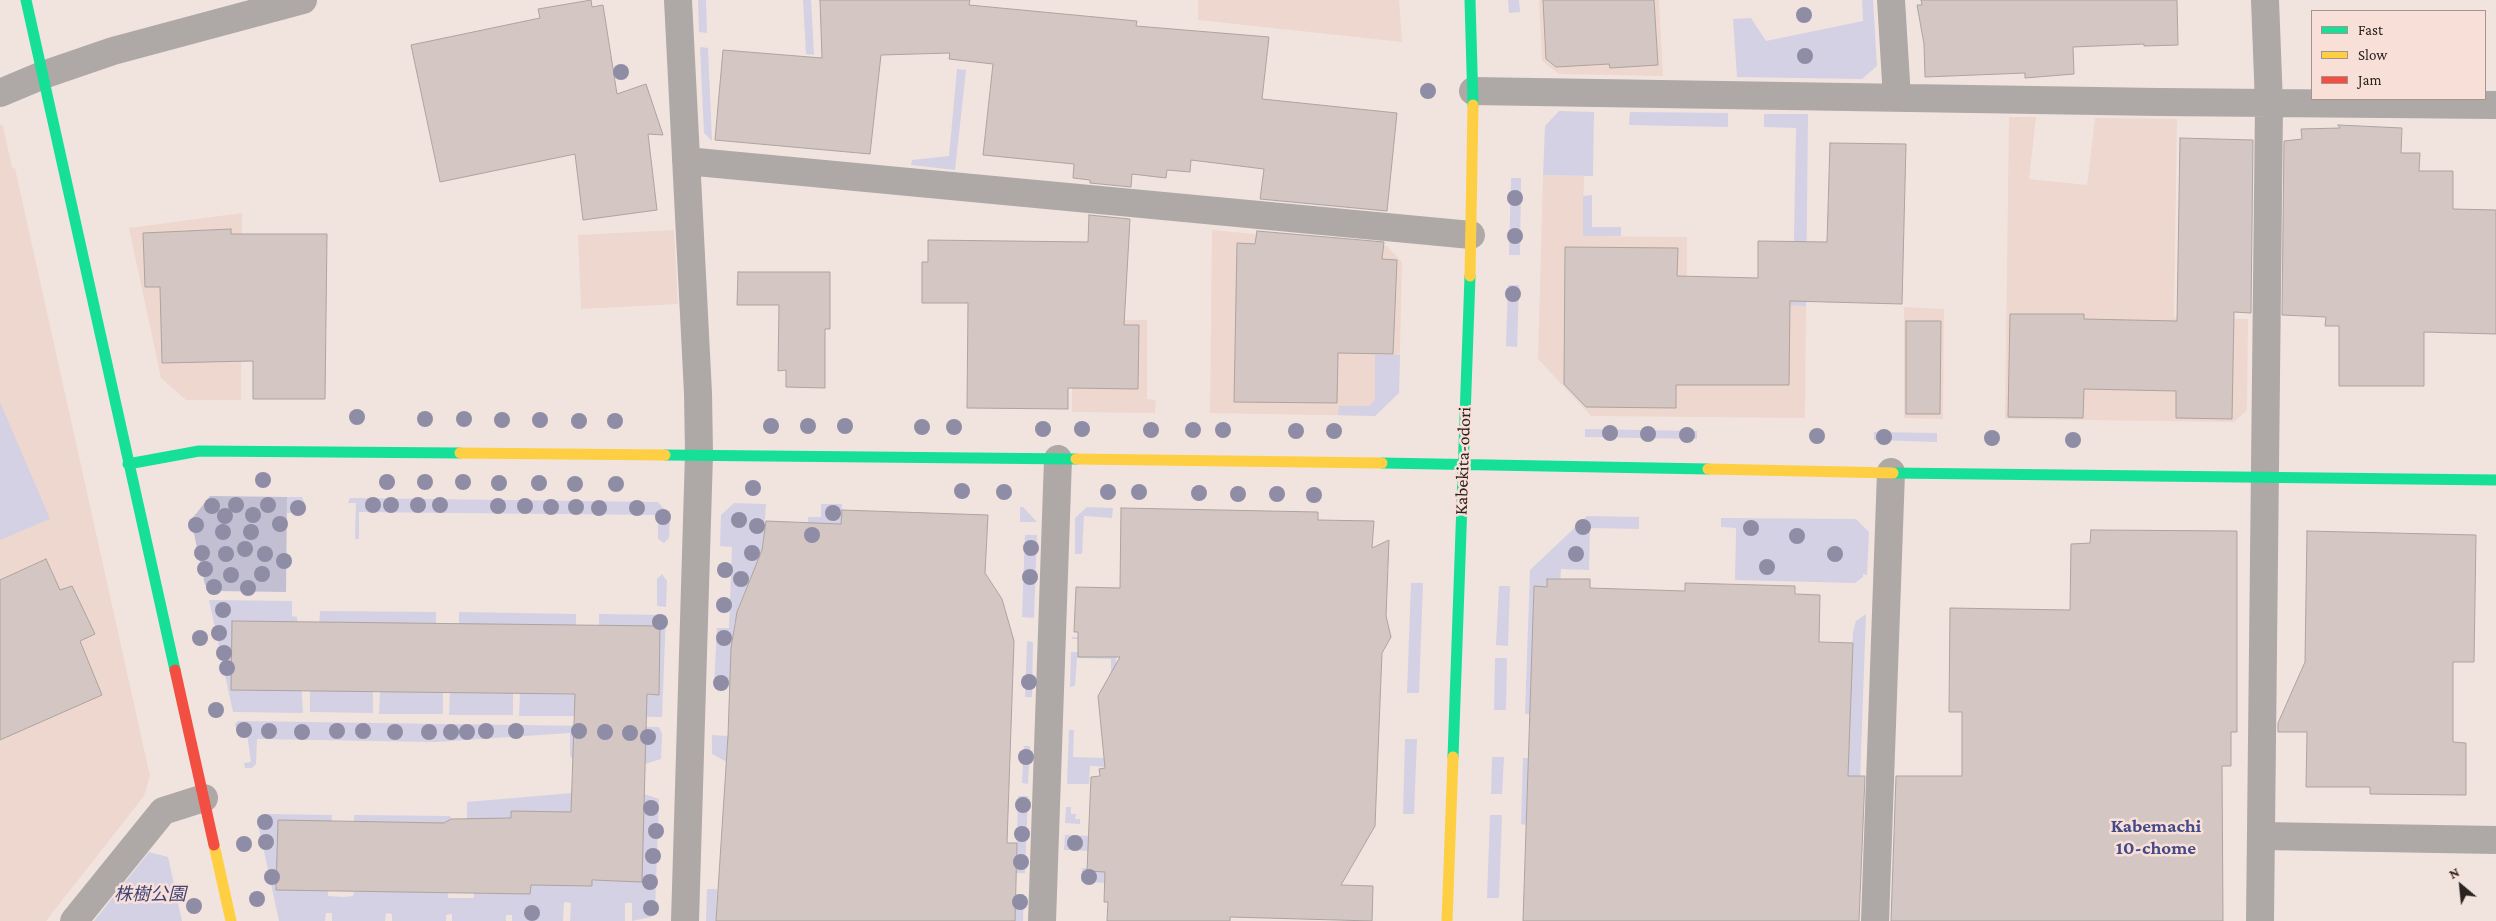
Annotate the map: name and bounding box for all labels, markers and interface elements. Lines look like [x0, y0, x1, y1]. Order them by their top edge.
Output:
legend [2311, 10, 2486, 100]
text: Fast [2358, 22, 2383, 38]
text: Slow [2358, 47, 2387, 63]
text: Jam [2358, 72, 2381, 88]
street label: Kabekita-odori [1450, 406, 1476, 516]
district label: Kabemachi 10-chome [2111, 815, 2201, 859]
north arrow [2436, 861, 2486, 911]
text: N [2446, 863, 2462, 882]
park label: 株樹公園 [114, 883, 186, 905]

